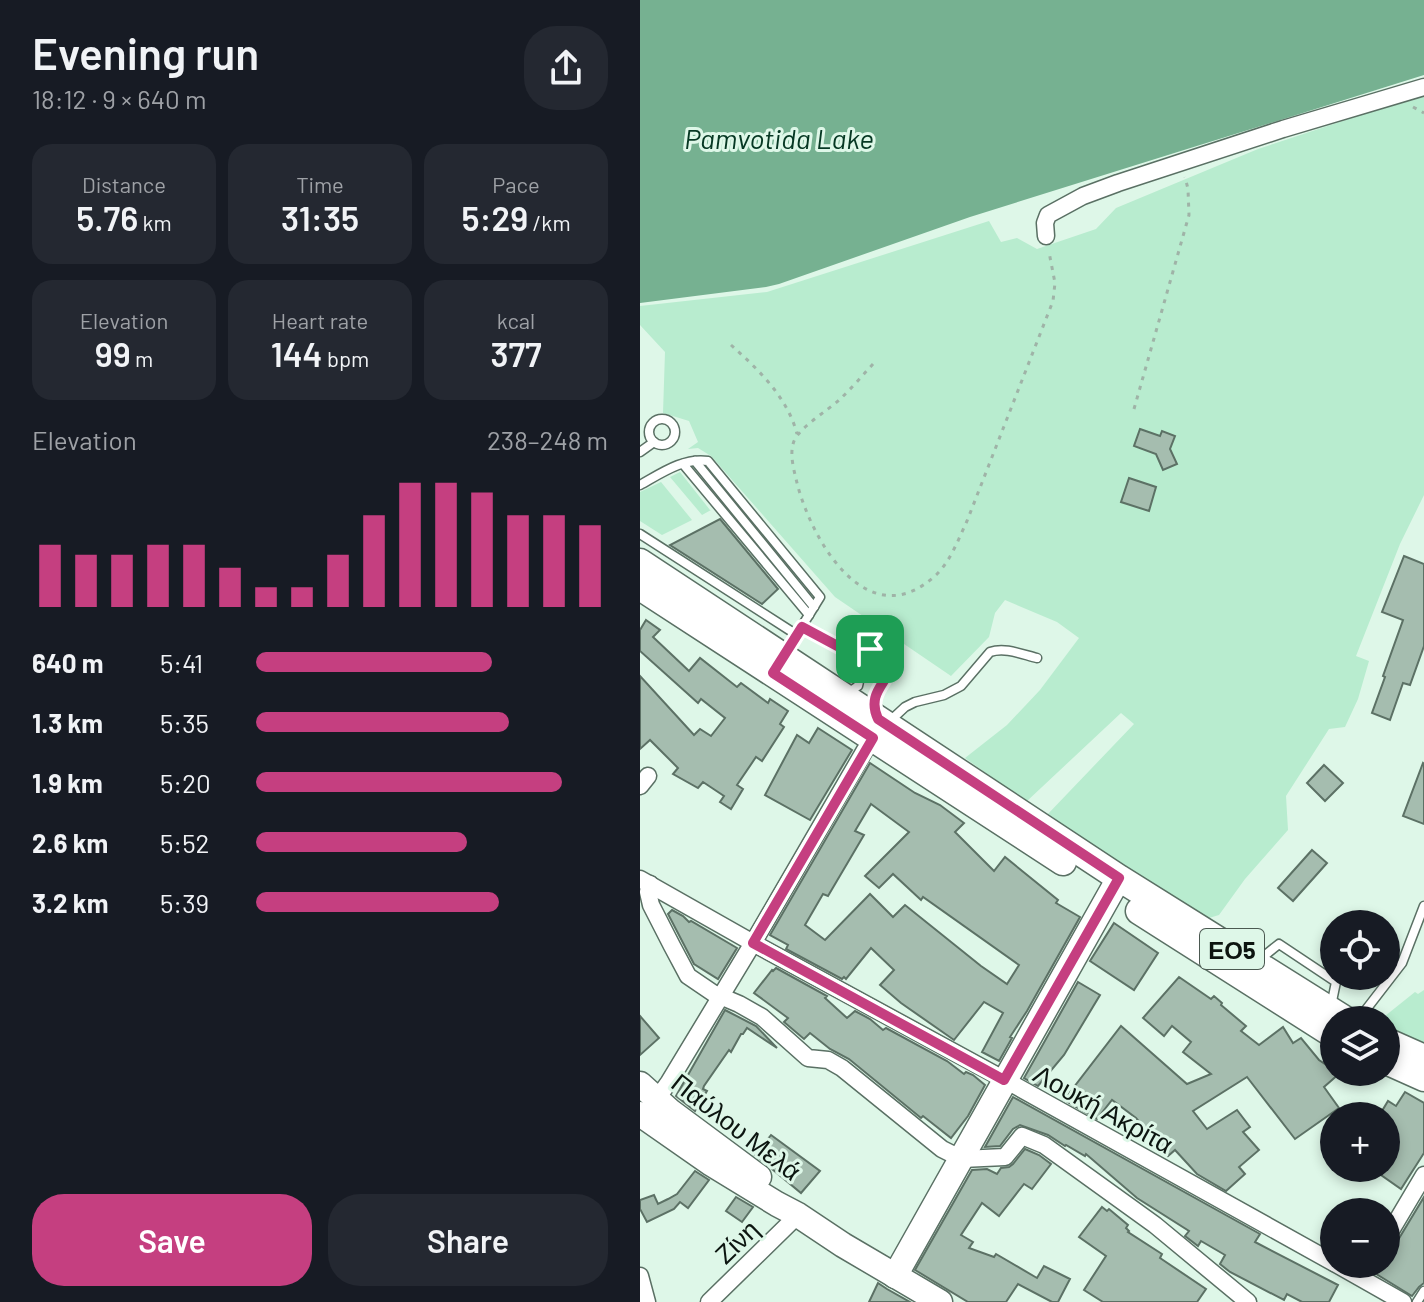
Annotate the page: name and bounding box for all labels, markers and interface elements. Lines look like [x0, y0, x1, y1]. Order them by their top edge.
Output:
text: Evening run [32, 26, 259, 79]
button: share [524, 26, 608, 110]
text: 18:12 · 9 × 640 m [32, 83, 206, 114]
water label: Pamvotida Lake [684, 121, 874, 155]
text: Distance [82, 171, 166, 197]
text: Time [296, 171, 344, 197]
text: Pace [492, 171, 540, 197]
text: 5.76 [76, 197, 138, 238]
text: 31:35 [281, 197, 359, 238]
text: 5:29 [461, 197, 528, 238]
text: km [138, 209, 172, 235]
text: /km [528, 209, 571, 235]
text: Elevation [80, 307, 168, 333]
text: Heart rate [272, 307, 368, 333]
text: kcal [497, 307, 535, 333]
text: 99 [95, 333, 131, 374]
text: 144 [271, 333, 323, 374]
text: 377 [490, 333, 542, 374]
text: m [131, 345, 153, 371]
text: bpm [323, 345, 369, 371]
text: Elevation [32, 424, 137, 455]
text: 238–248 m [487, 424, 608, 455]
pin [836, 615, 904, 683]
icon: arrive [848, 627, 892, 671]
text: 640 m [32, 647, 103, 678]
text: 5:41 [160, 647, 203, 678]
text: 1.3 km [32, 707, 103, 738]
text: 5:35 [160, 707, 209, 738]
text: 1.9 km [32, 767, 103, 798]
text: 5:20 [160, 767, 211, 798]
text: 2.6 km [32, 827, 108, 858]
text: 5:52 [160, 827, 209, 858]
text: 3.2 km [32, 887, 108, 918]
text: 5:39 [160, 887, 209, 918]
map controls [1320, 910, 1400, 1278]
button: locate [1320, 910, 1400, 990]
road number: ΕΟ5 [1200, 929, 1264, 969]
button: layers [1320, 1006, 1400, 1086]
street label: Λουκή Ακρίτα [1029, 1057, 1179, 1159]
street label: Παύλου Μελά [666, 1066, 808, 1186]
button: + [1320, 1102, 1400, 1182]
button: Save [32, 1194, 312, 1286]
button: Share [328, 1194, 608, 1286]
button: − [1320, 1198, 1400, 1278]
street label: Ζίνη [708, 1213, 764, 1269]

